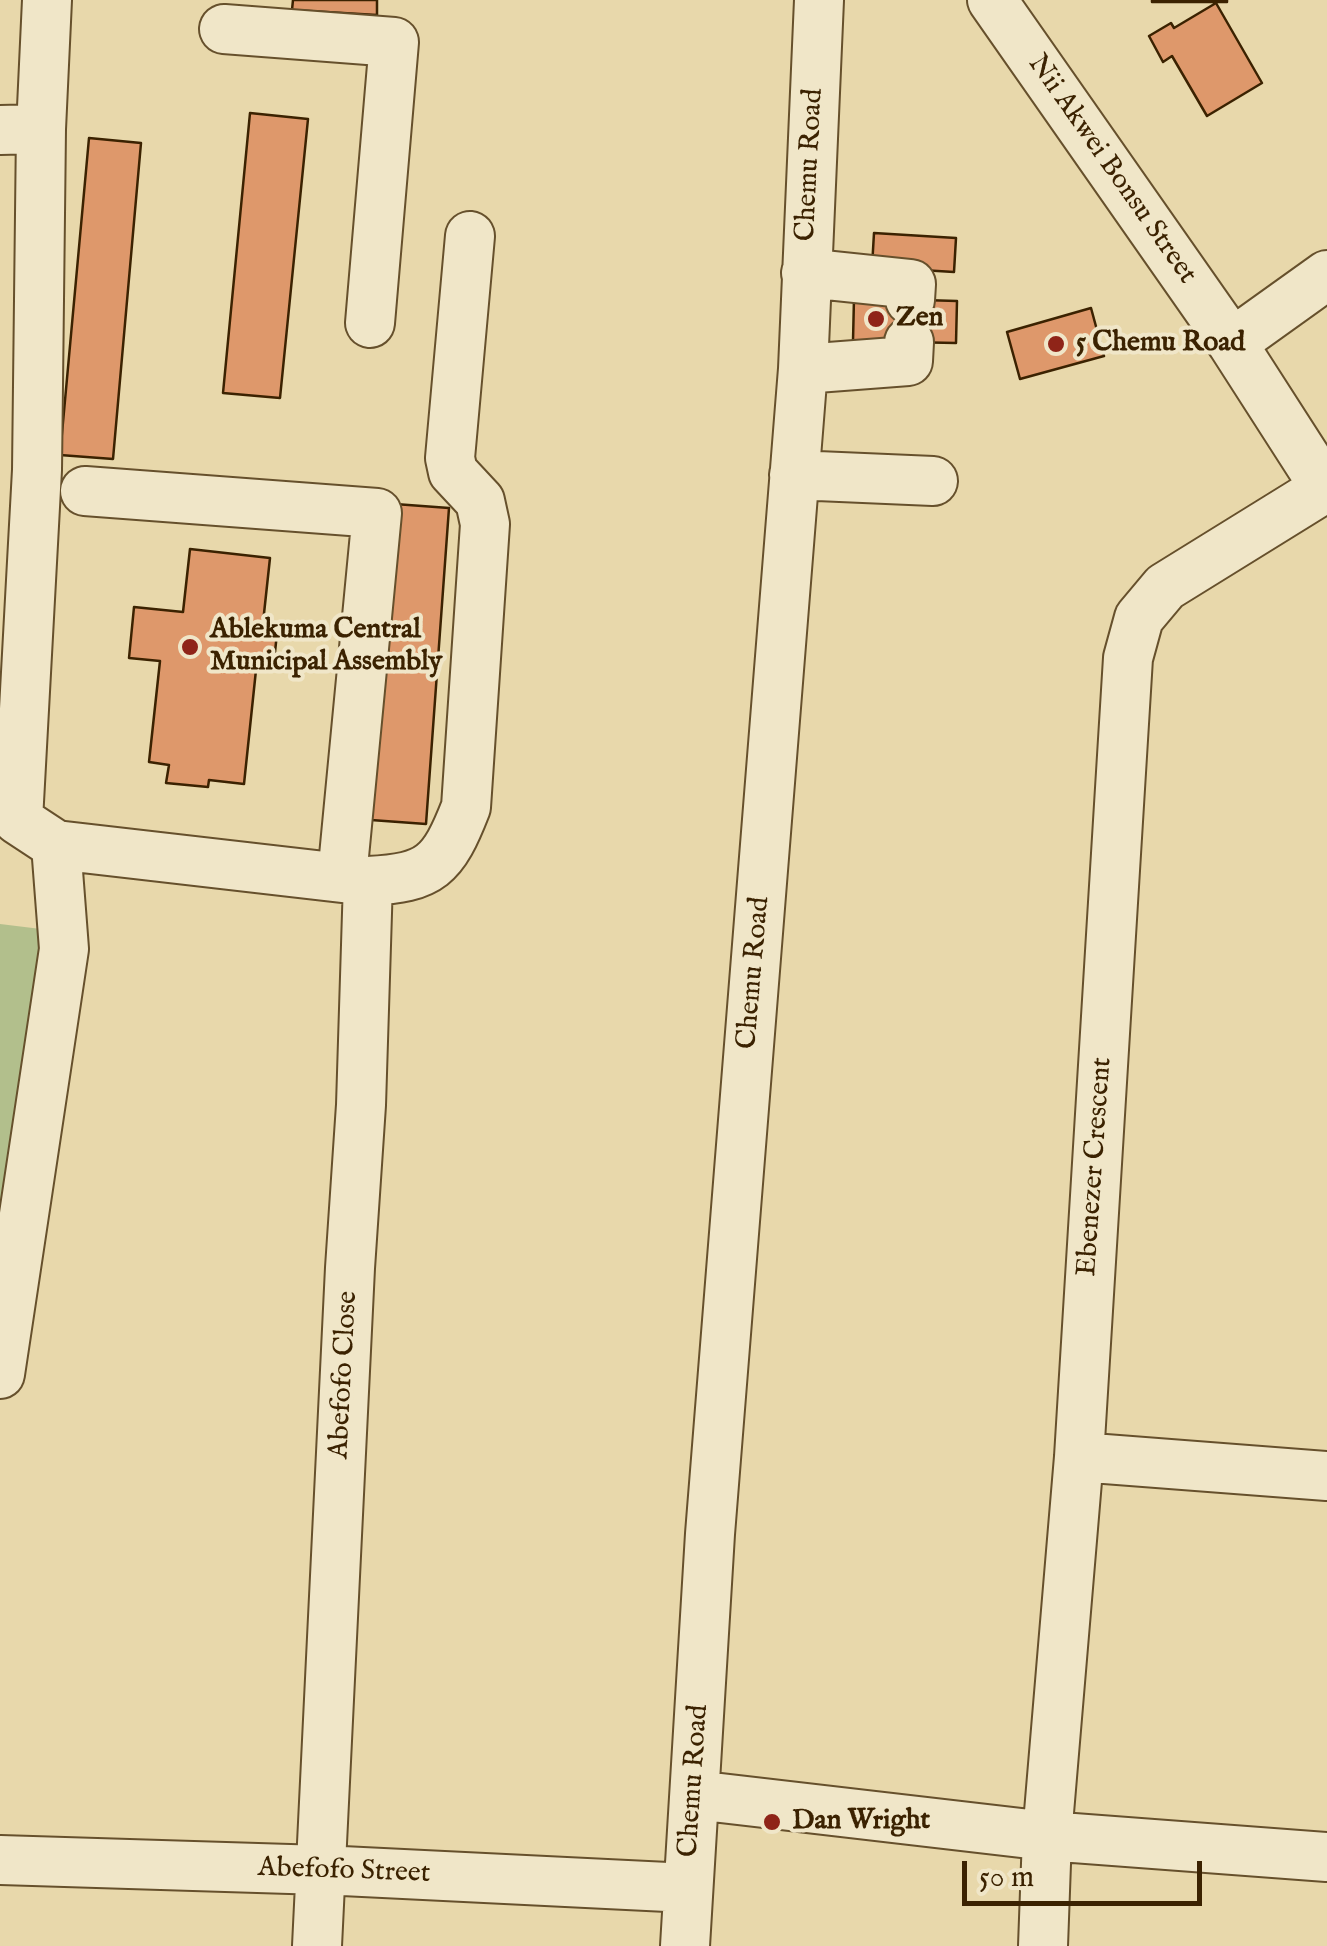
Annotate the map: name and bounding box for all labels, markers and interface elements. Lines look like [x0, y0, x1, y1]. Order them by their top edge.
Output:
street label: Nii Akwei Bonsu Street [1019, 49, 1203, 291]
street label: Chemu Road [790, 88, 832, 242]
place label: Zen [896, 302, 943, 336]
marker: Zen [865, 308, 887, 330]
place label: 5 Chemu Road [1076, 327, 1245, 361]
marker: 5 Chemu Road [1045, 333, 1067, 355]
place label: Ablekuma Central Municipal Assembly [210, 614, 442, 680]
marker: Ablekuma Central Municipal Assembly [179, 636, 201, 658]
street label: Chemu Road [732, 895, 778, 1051]
street label: Ebenezer Crescent [1072, 1056, 1120, 1278]
street label: Abefofo Close [324, 1290, 366, 1460]
street label: Chemu Road [673, 1703, 717, 1859]
place label: Dan Wright [792, 1805, 930, 1839]
marker: Dan Wright [761, 1811, 783, 1833]
scale bar [967, 1841, 1207, 1903]
street label: Abefofo Street [257, 1852, 431, 1892]
text: 50 m [979, 1859, 1034, 1897]

